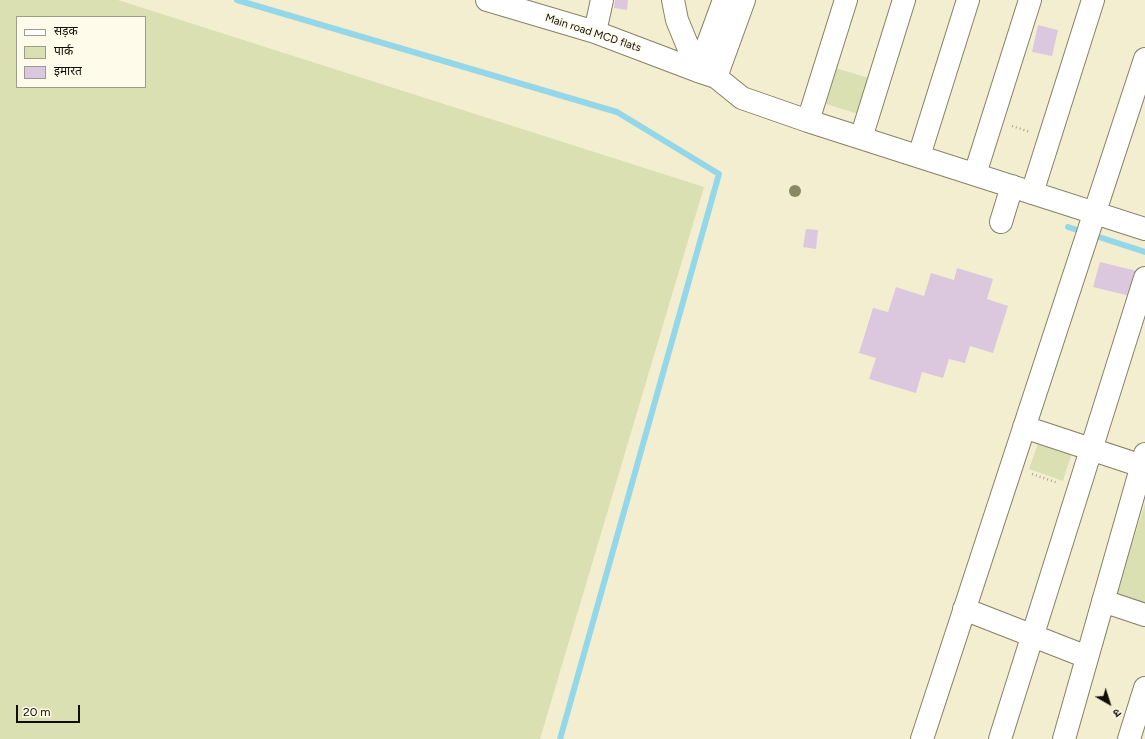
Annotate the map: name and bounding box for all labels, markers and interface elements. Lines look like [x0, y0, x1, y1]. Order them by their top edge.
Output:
street label: Main road MCD flats [543, 11, 643, 55]
legend [16, 16, 146, 88]
text: सड़क [54, 24, 78, 38]
text: पार्क [54, 44, 73, 58]
text: इमारत [54, 64, 82, 78]
north arrow [1089, 683, 1129, 723]
scale bar [18, 697, 82, 723]
text: 20 m [23, 705, 51, 719]
text: उ [1110, 706, 1123, 720]

